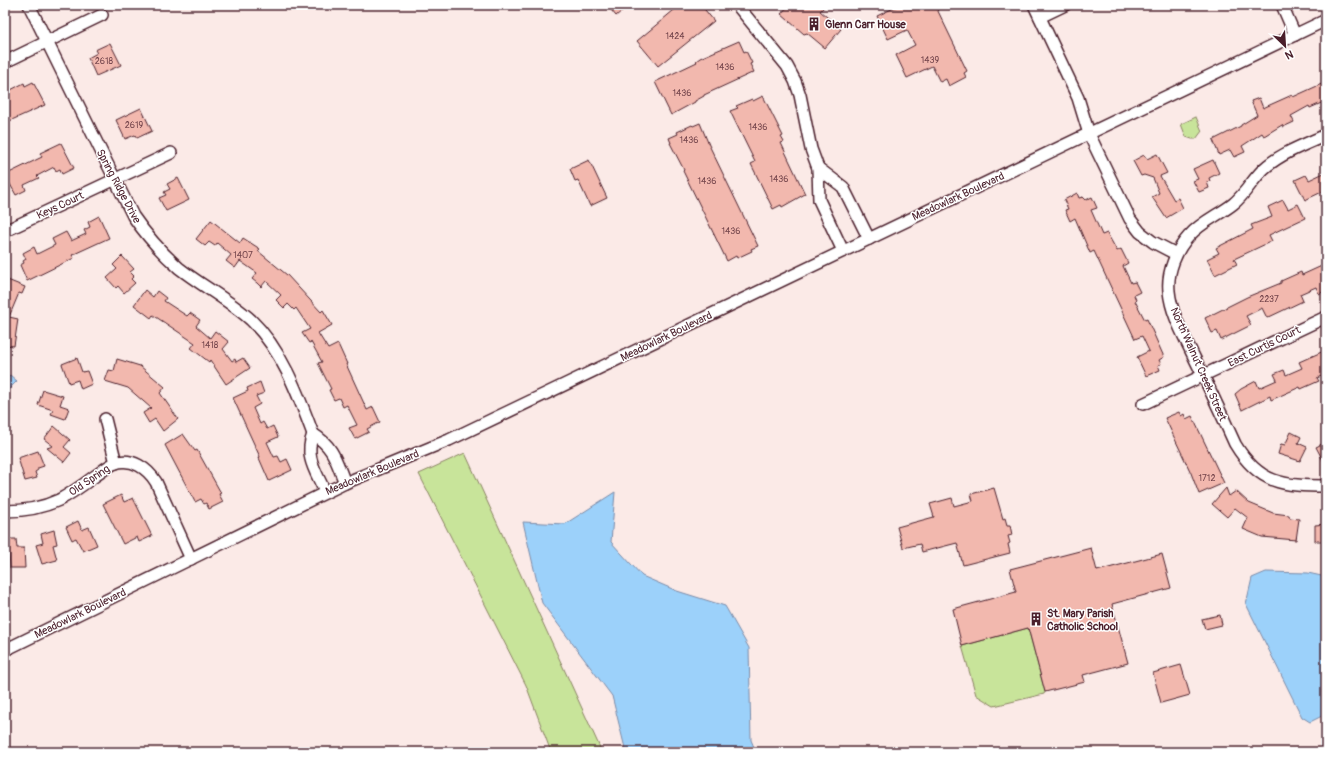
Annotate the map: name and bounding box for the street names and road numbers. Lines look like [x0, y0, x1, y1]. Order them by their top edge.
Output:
street label: Spring Ridge Drive [94, 147, 144, 226]
street label: Meadowlark Boulevard [910, 169, 1006, 224]
street label: Keys Court [35, 189, 86, 222]
street label: North Walnut Creek Street [1168, 305, 1230, 424]
street label: Meadowlark Boulevard [618, 309, 714, 364]
street label: East Curtis Court [1226, 323, 1303, 370]
street label: Meadowlark Boulevard [323, 447, 421, 498]
street label: Old Spring [66, 462, 113, 499]
street label: Meadowlark Boulevard [32, 586, 128, 641]

